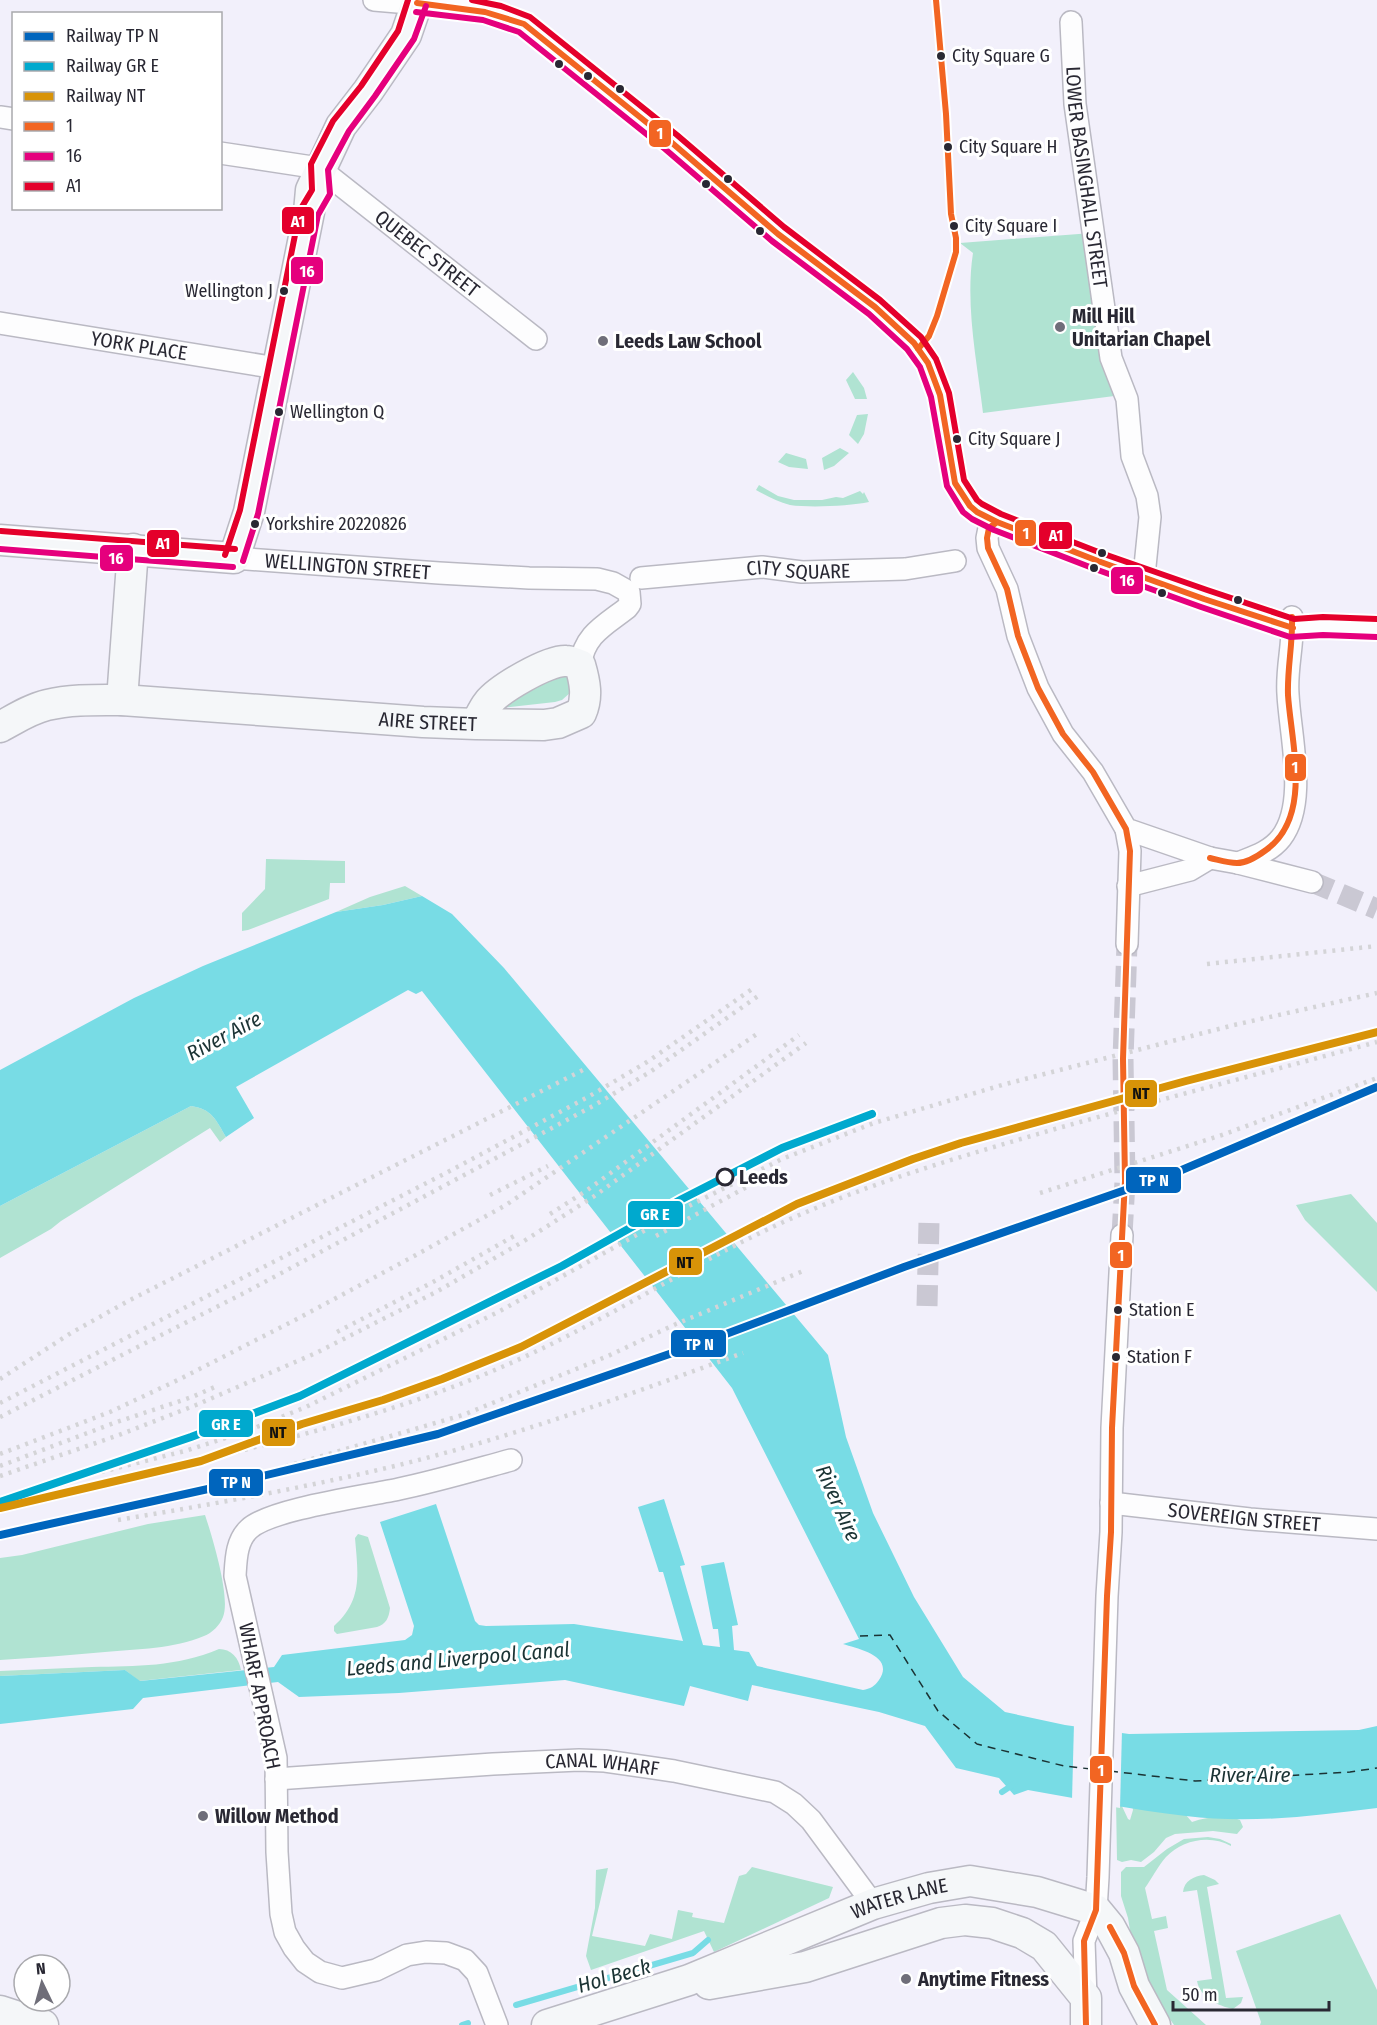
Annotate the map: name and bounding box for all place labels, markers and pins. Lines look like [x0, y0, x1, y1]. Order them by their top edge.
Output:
place label: City Square G [952, 45, 1050, 67]
marker: City Square G [935, 50, 947, 62]
unlabelled marker [553, 58, 565, 70]
unlabelled marker [582, 70, 594, 82]
unlabelled marker [614, 83, 626, 95]
place label: City Square H [959, 136, 1057, 158]
marker: City Square H [942, 141, 954, 153]
unlabelled marker [722, 173, 734, 185]
unlabelled marker [700, 178, 712, 190]
place label: City Square I [965, 215, 1057, 237]
marker: City Square I [948, 220, 960, 232]
unlabelled marker [754, 225, 766, 237]
place label: Wellington J [185, 280, 273, 302]
marker: Wellington J [278, 285, 290, 297]
place label: Mill Hill Unitarian Chapel [1072, 304, 1211, 351]
marker: Mill Hill Unitarian Chapel [1053, 320, 1067, 334]
place label: Leeds Law School [615, 329, 762, 353]
marker: Leeds Law School [596, 334, 610, 348]
place label: Wellington Q [290, 401, 384, 423]
marker: Wellington Q [273, 406, 285, 418]
place label: City Square J [968, 428, 1060, 450]
marker: City Square J [951, 433, 963, 445]
place label: Yorkshire 20220826 [266, 513, 407, 535]
marker: Yorkshire 20220826 [249, 518, 261, 530]
unlabelled marker [1096, 547, 1108, 559]
unlabelled marker [1088, 562, 1100, 574]
unlabelled marker [1156, 587, 1168, 599]
unlabelled marker [1232, 594, 1244, 606]
place label: Leeds [739, 1165, 788, 1189]
marker: Leeds [716, 1168, 734, 1186]
place label: Station E [1129, 1299, 1195, 1321]
marker: Station E [1112, 1304, 1124, 1316]
place label: Station F [1127, 1346, 1192, 1368]
marker: Station F [1110, 1351, 1122, 1363]
place label: Willow Method [215, 1804, 339, 1828]
marker: Willow Method [196, 1809, 210, 1823]
place label: Anytime Fitness [917, 1967, 1049, 1991]
marker: Anytime Fitness [899, 1972, 913, 1986]

